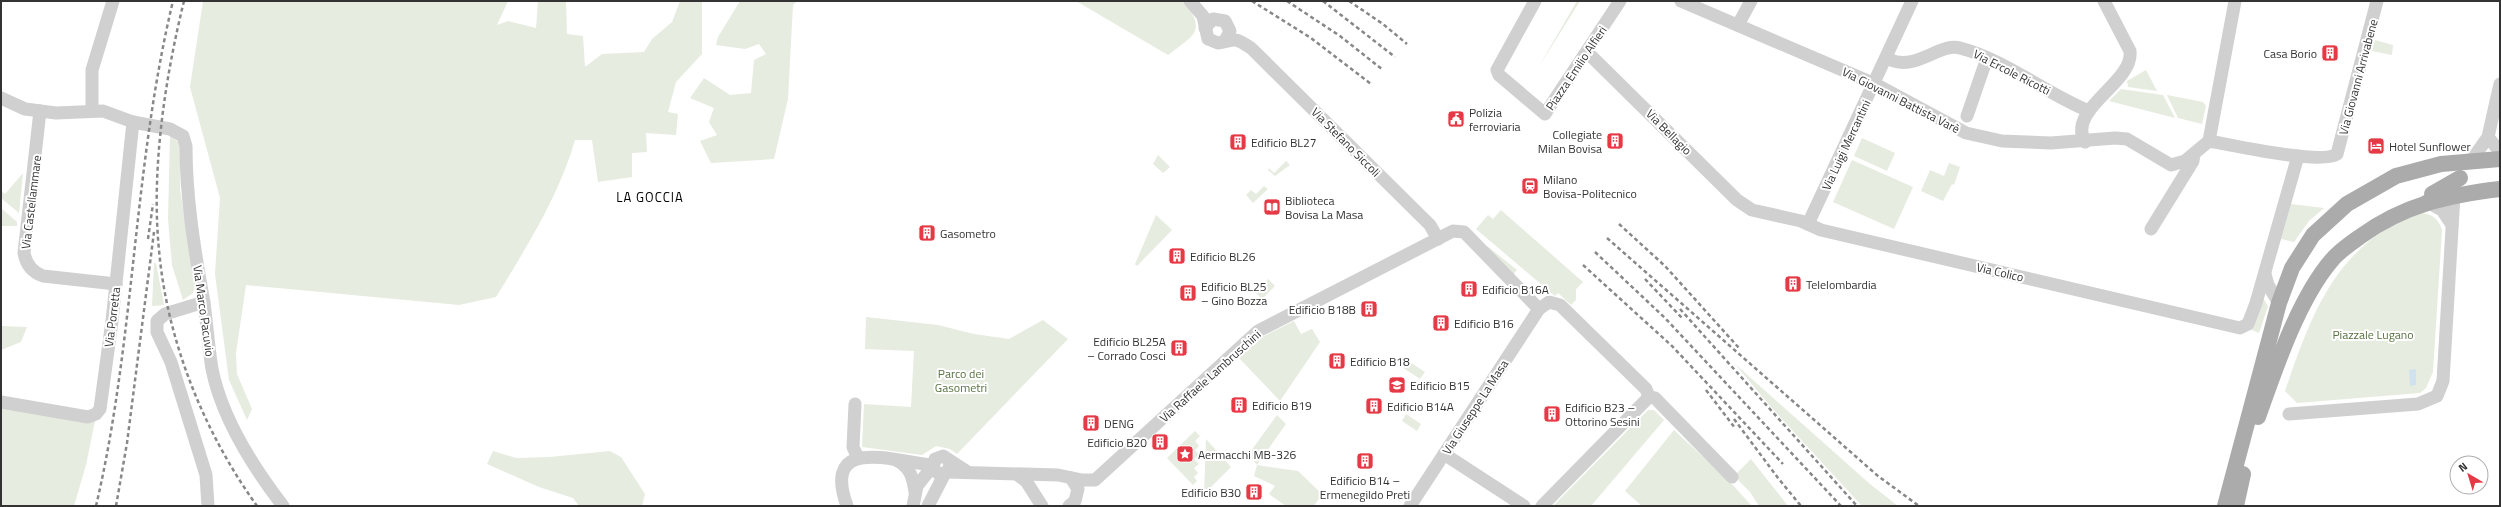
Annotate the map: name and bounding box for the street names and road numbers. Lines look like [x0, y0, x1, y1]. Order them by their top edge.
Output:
street label: Via Giovanni Arrivabene [2333, 17, 2383, 137]
street label: Piazza Emilio Alfieri [1541, 22, 1611, 114]
street label: Via Ercole Ricotti [1970, 44, 2054, 100]
street label: Via Giovanni Battista Varè [1839, 62, 1963, 138]
street label: Via Luigi Mercantini [1817, 97, 1875, 193]
street label: Via Stefano Siccoli [1307, 103, 1385, 181]
street label: Via Bellagio [1642, 105, 1696, 159]
street label: Via Castellammare [16, 154, 46, 250]
street label: Via Colico [1975, 257, 2025, 287]
street label: Via Marco Pacuvio [188, 264, 220, 358]
street label: Via Porretta [99, 286, 125, 348]
street label: Via Raffaele Lambruschini [1155, 325, 1265, 427]
street label: Via Giuseppe La Masa [1437, 356, 1513, 458]

